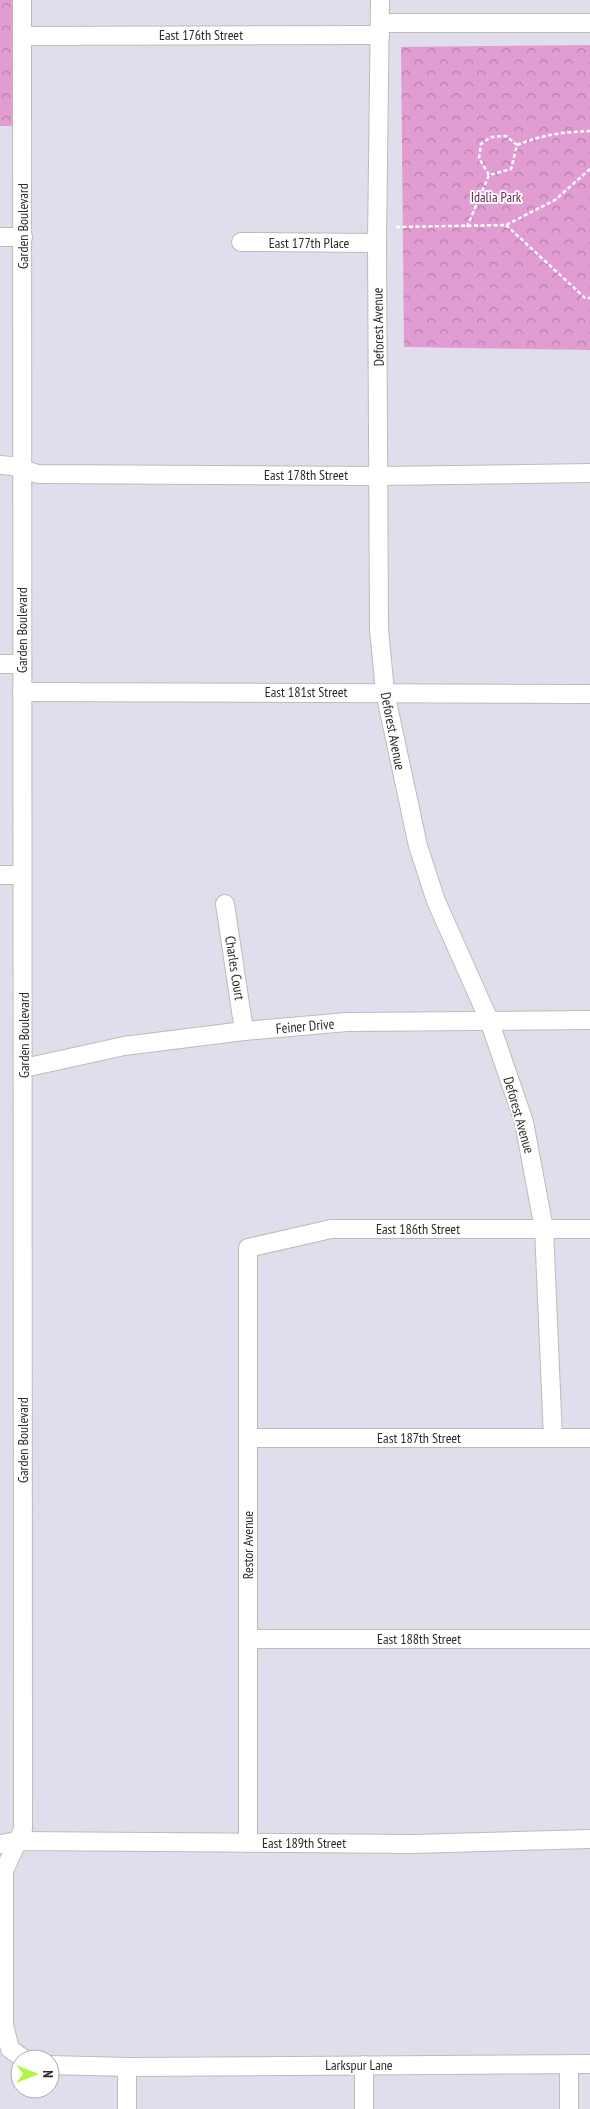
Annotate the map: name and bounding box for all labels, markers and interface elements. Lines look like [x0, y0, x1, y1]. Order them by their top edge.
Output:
street label: East 176th Street [159, 26, 243, 44]
street label: Garden Boulevard [14, 183, 32, 269]
park label: Idalia Park [471, 188, 522, 206]
street label: East 177th Place [269, 234, 350, 252]
street label: Deforest Avenue [368, 287, 388, 367]
street label: East 178th Street [264, 466, 348, 484]
street label: Garden Boulevard [13, 587, 31, 673]
street label: East 181st Street [265, 683, 347, 701]
street label: Deforest Avenue [377, 691, 409, 772]
street label: Charles Court [221, 935, 249, 1002]
street label: Garden Boulevard [15, 992, 33, 1078]
street label: Feiner Drive [275, 1014, 335, 1038]
street label: Deforest Avenue [499, 1075, 539, 1156]
street label: East 186th Street [376, 1220, 460, 1238]
street label: Garden Boulevard [14, 1397, 32, 1483]
street label: East 187th Street [377, 1429, 461, 1447]
street label: Restor Avenue [239, 1511, 257, 1579]
street label: East 188th Street [377, 1630, 461, 1648]
street label: East 189th Street [262, 1834, 346, 1852]
north arrow [10, 2049, 60, 2099]
street label: Larkspur Lane [325, 2056, 393, 2074]
text: N [39, 2070, 57, 2078]

